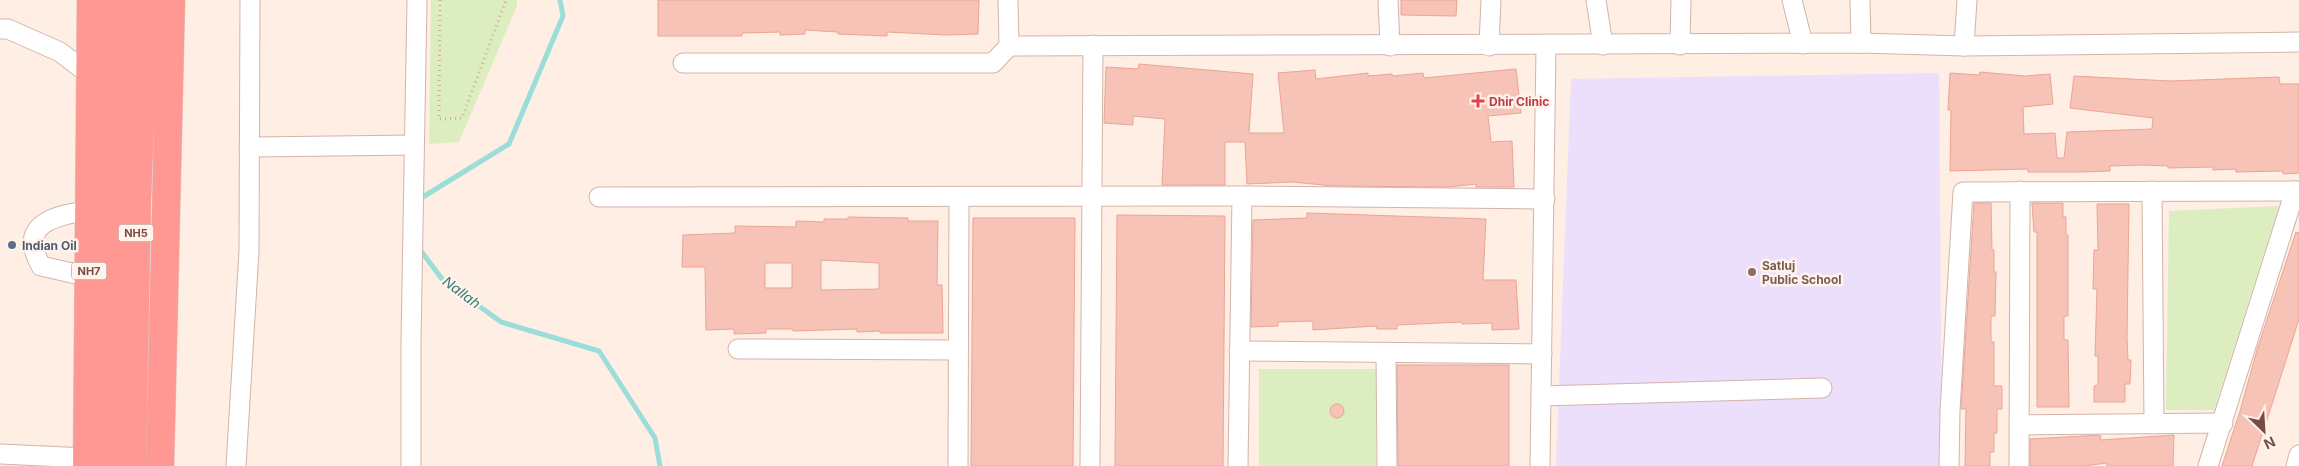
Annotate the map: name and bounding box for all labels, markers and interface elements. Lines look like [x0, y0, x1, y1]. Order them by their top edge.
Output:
marker: Dhir Clinic [1471, 94, 1485, 108]
place label: Dhir Clinic [1489, 94, 1549, 109]
road number: NH5 [118, 224, 154, 242]
place label: Indian Oil [22, 238, 77, 253]
marker: Indian Oil [6, 239, 18, 251]
place label: Satluj Public School [1762, 258, 1842, 287]
road number: NH7 [72, 262, 106, 280]
marker: Satluj Public School [1746, 266, 1758, 278]
water label: Nallah [440, 272, 484, 312]
north arrow [2239, 406, 2289, 456]
text: N [2261, 433, 2278, 453]

